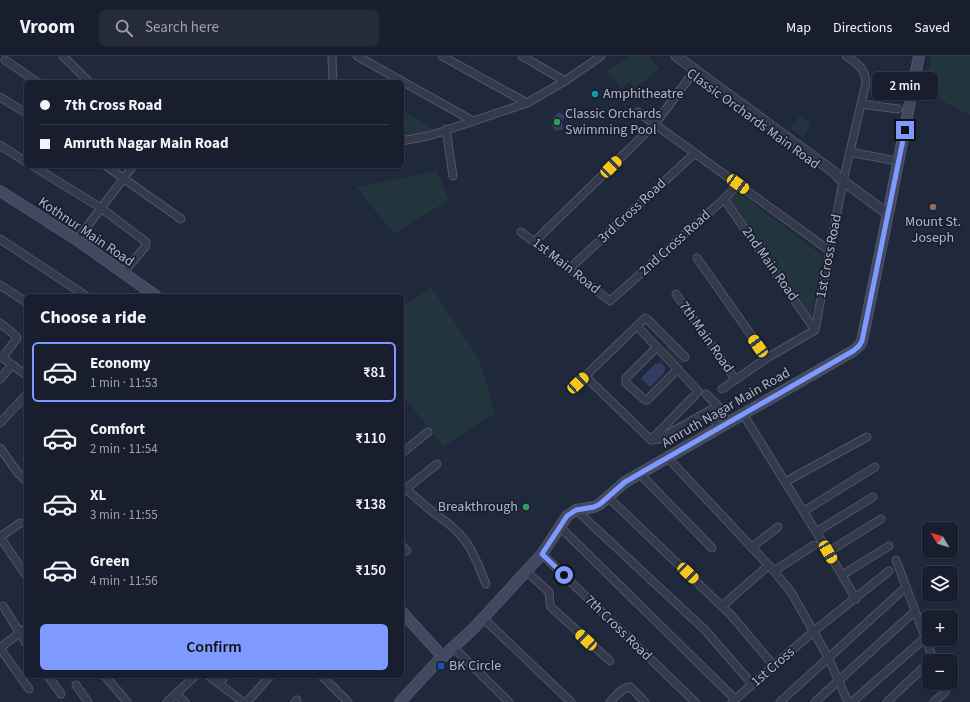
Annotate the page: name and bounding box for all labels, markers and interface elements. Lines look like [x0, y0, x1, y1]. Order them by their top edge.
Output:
search box [99, 10, 379, 46]
text: Vroom [20, 14, 75, 41]
icon: search [113, 17, 135, 39]
text: Search here [145, 17, 219, 38]
text: Map [786, 18, 811, 38]
text: Directions [833, 18, 892, 38]
text: Saved [914, 18, 950, 38]
street label: Classic Orchards Main Road [682, 64, 824, 174]
callout: 2 min [872, 72, 938, 100]
text: 2 min [890, 77, 920, 95]
place label: Amphitheatre [603, 84, 683, 104]
marker: Amphitheatre [590, 89, 600, 99]
text: 7th Cross Road [64, 95, 162, 116]
place label: Classic Orchards Swimming Pool [565, 104, 662, 140]
marker: Classic Orchards Swimming Pool [552, 117, 562, 127]
route end [896, 121, 914, 139]
text: Amruth Nagar Main Road [64, 133, 229, 154]
car [598, 154, 624, 180]
car [725, 172, 751, 196]
street label: 3rd Cross Road [593, 174, 671, 248]
street label: Kothnur Main Road [34, 192, 138, 272]
marker: Mount St. Joseph [928, 202, 938, 212]
street label: 2nd Cross Road [635, 205, 715, 281]
street label: 1st Cross Road [811, 212, 847, 300]
place label: Mount St. Joseph [905, 212, 961, 248]
street label: 2nd Main Road [737, 223, 803, 305]
street label: 1st Main Road [528, 233, 604, 299]
street label: 7th Main Road [674, 297, 738, 377]
text: Choose a ride [40, 305, 146, 330]
car [746, 333, 770, 359]
text: Economy [90, 353, 151, 374]
icon: car [42, 354, 78, 390]
text: ₹81 [363, 362, 386, 383]
street label: Amruth Nagar Main Road [658, 363, 794, 453]
car [565, 370, 591, 396]
text: 1 min · 11:53 [90, 374, 158, 392]
text: Comfort [90, 419, 145, 440]
icon: car [42, 420, 78, 456]
text: ₹110 [355, 428, 386, 449]
text: 2 min · 11:54 [90, 440, 158, 458]
text: XL [90, 485, 106, 506]
icon: car [42, 486, 78, 522]
text: ₹138 [355, 494, 386, 515]
place label: Breakthrough [438, 497, 518, 517]
marker: Breakthrough [521, 502, 531, 512]
text: 3 min · 11:55 [90, 506, 158, 524]
north arrow [922, 522, 958, 558]
map controls [922, 522, 958, 690]
car [817, 539, 839, 565]
text: Green [90, 551, 130, 572]
icon: car [42, 552, 78, 588]
text: ₹150 [355, 560, 386, 581]
car [675, 560, 701, 586]
route start [555, 566, 573, 584]
button: layers [922, 566, 958, 602]
text: 4 min · 11:56 [90, 572, 158, 590]
street label: 7th Cross Road [580, 591, 656, 665]
button: + [922, 610, 958, 646]
button: Confirm [40, 624, 388, 670]
car [573, 627, 599, 653]
street label: 1st Cross [747, 642, 799, 692]
button: − [922, 654, 958, 690]
place label: BK Circle [449, 656, 501, 676]
marker: BK Circle [436, 661, 446, 671]

